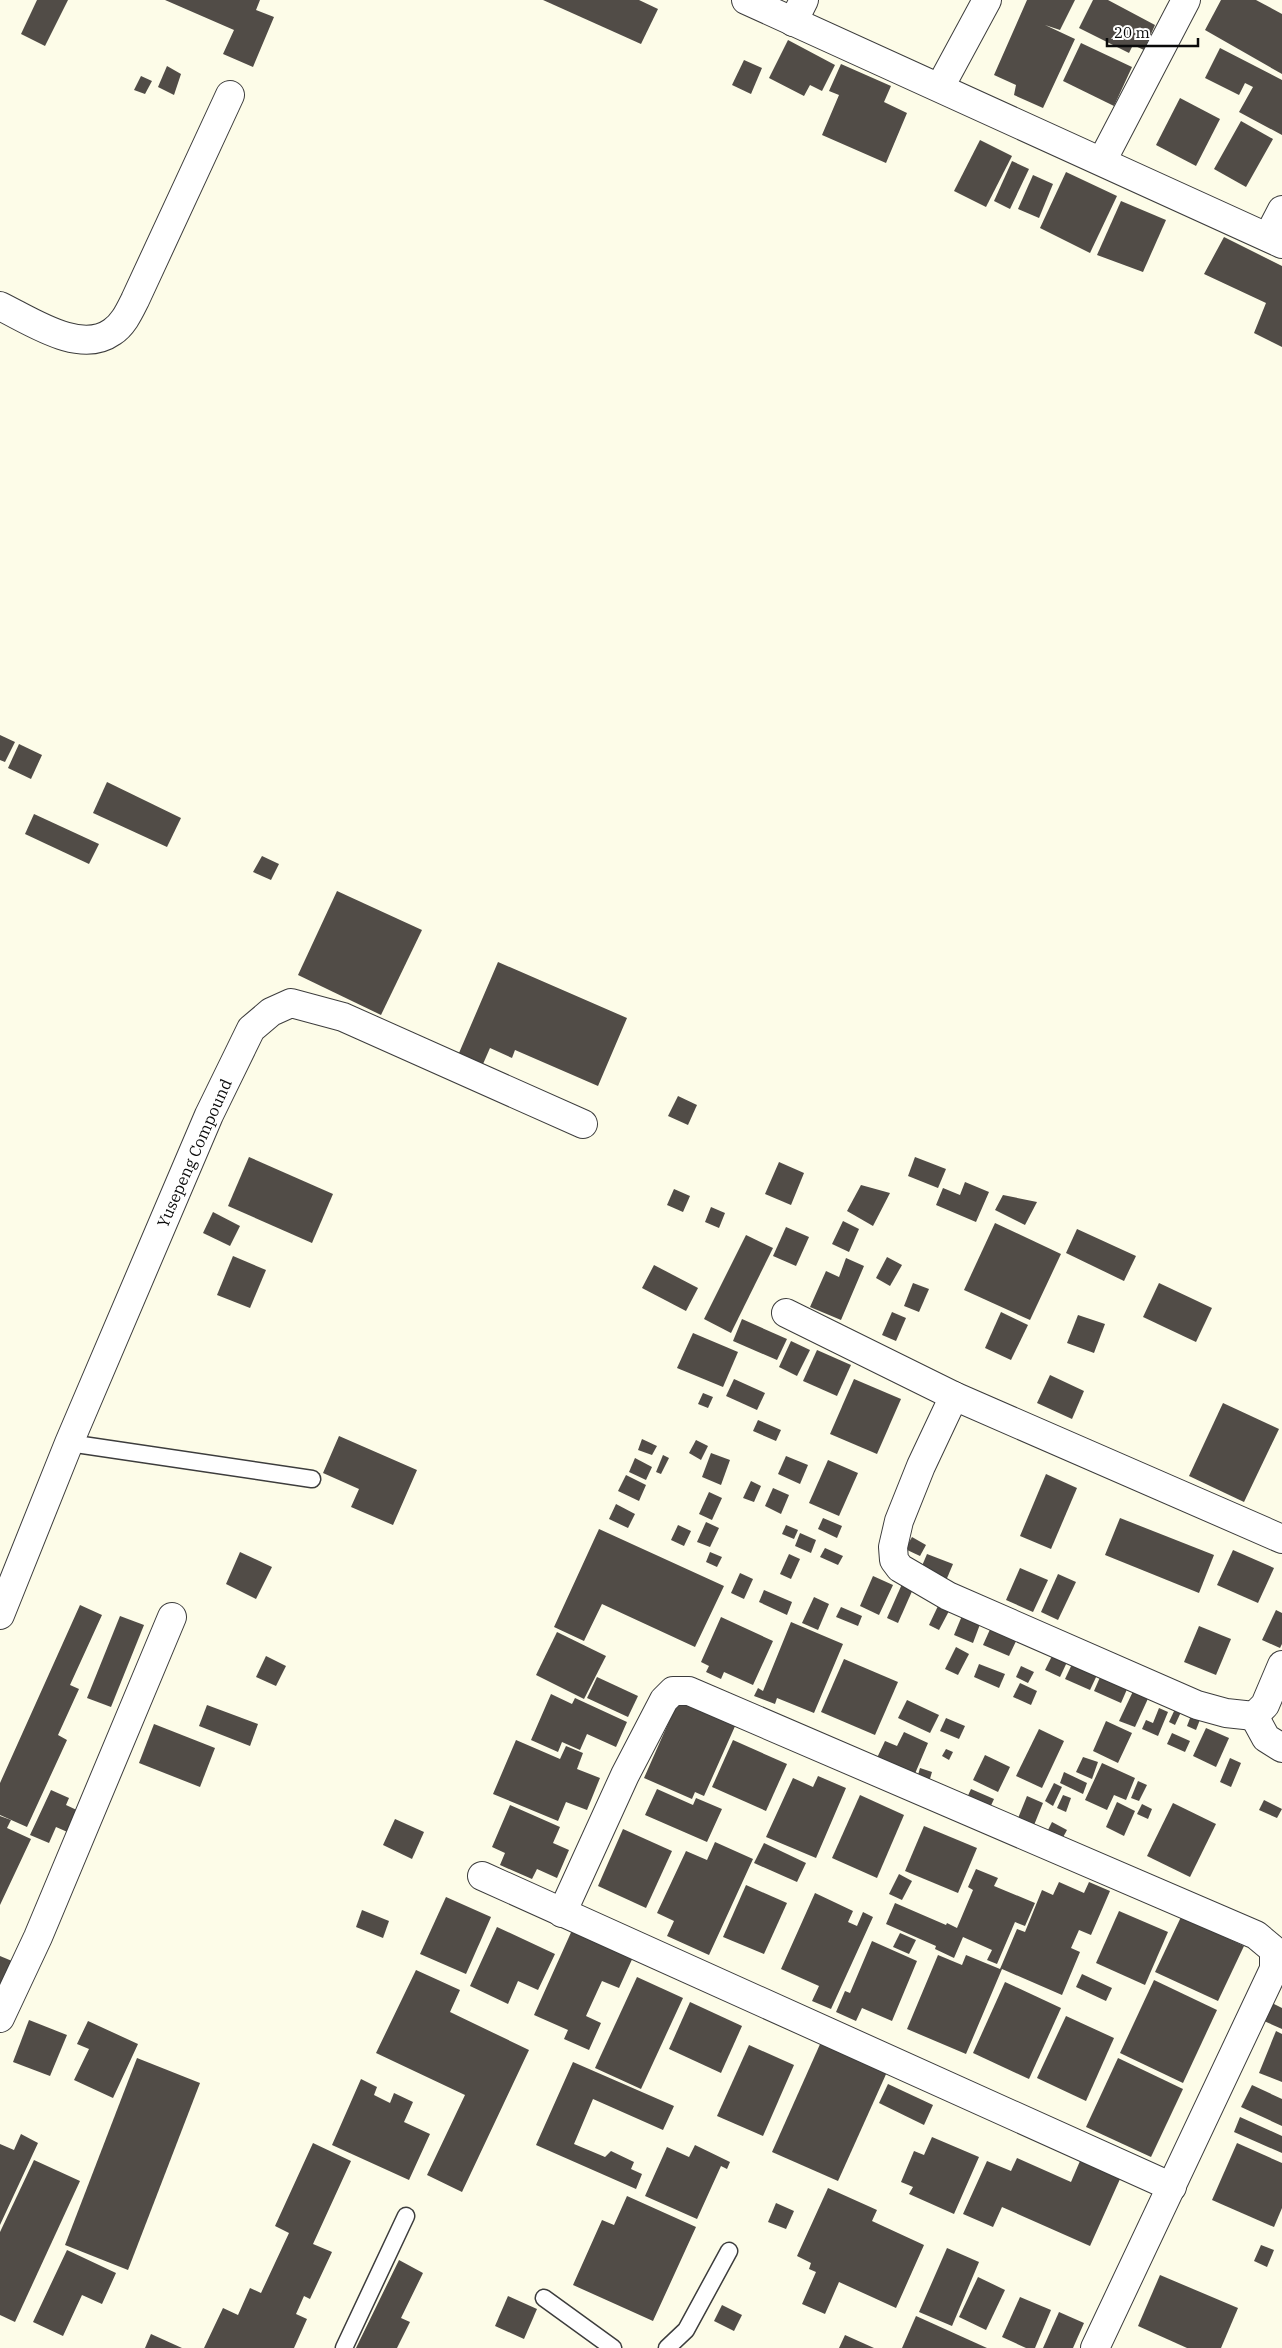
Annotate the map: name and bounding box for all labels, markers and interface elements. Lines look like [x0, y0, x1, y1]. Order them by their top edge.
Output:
scale bar [1107, 15, 1198, 47]
text: 20 m [1114, 23, 1150, 42]
street label: Yusepeng Compound [152, 1075, 236, 1230]

